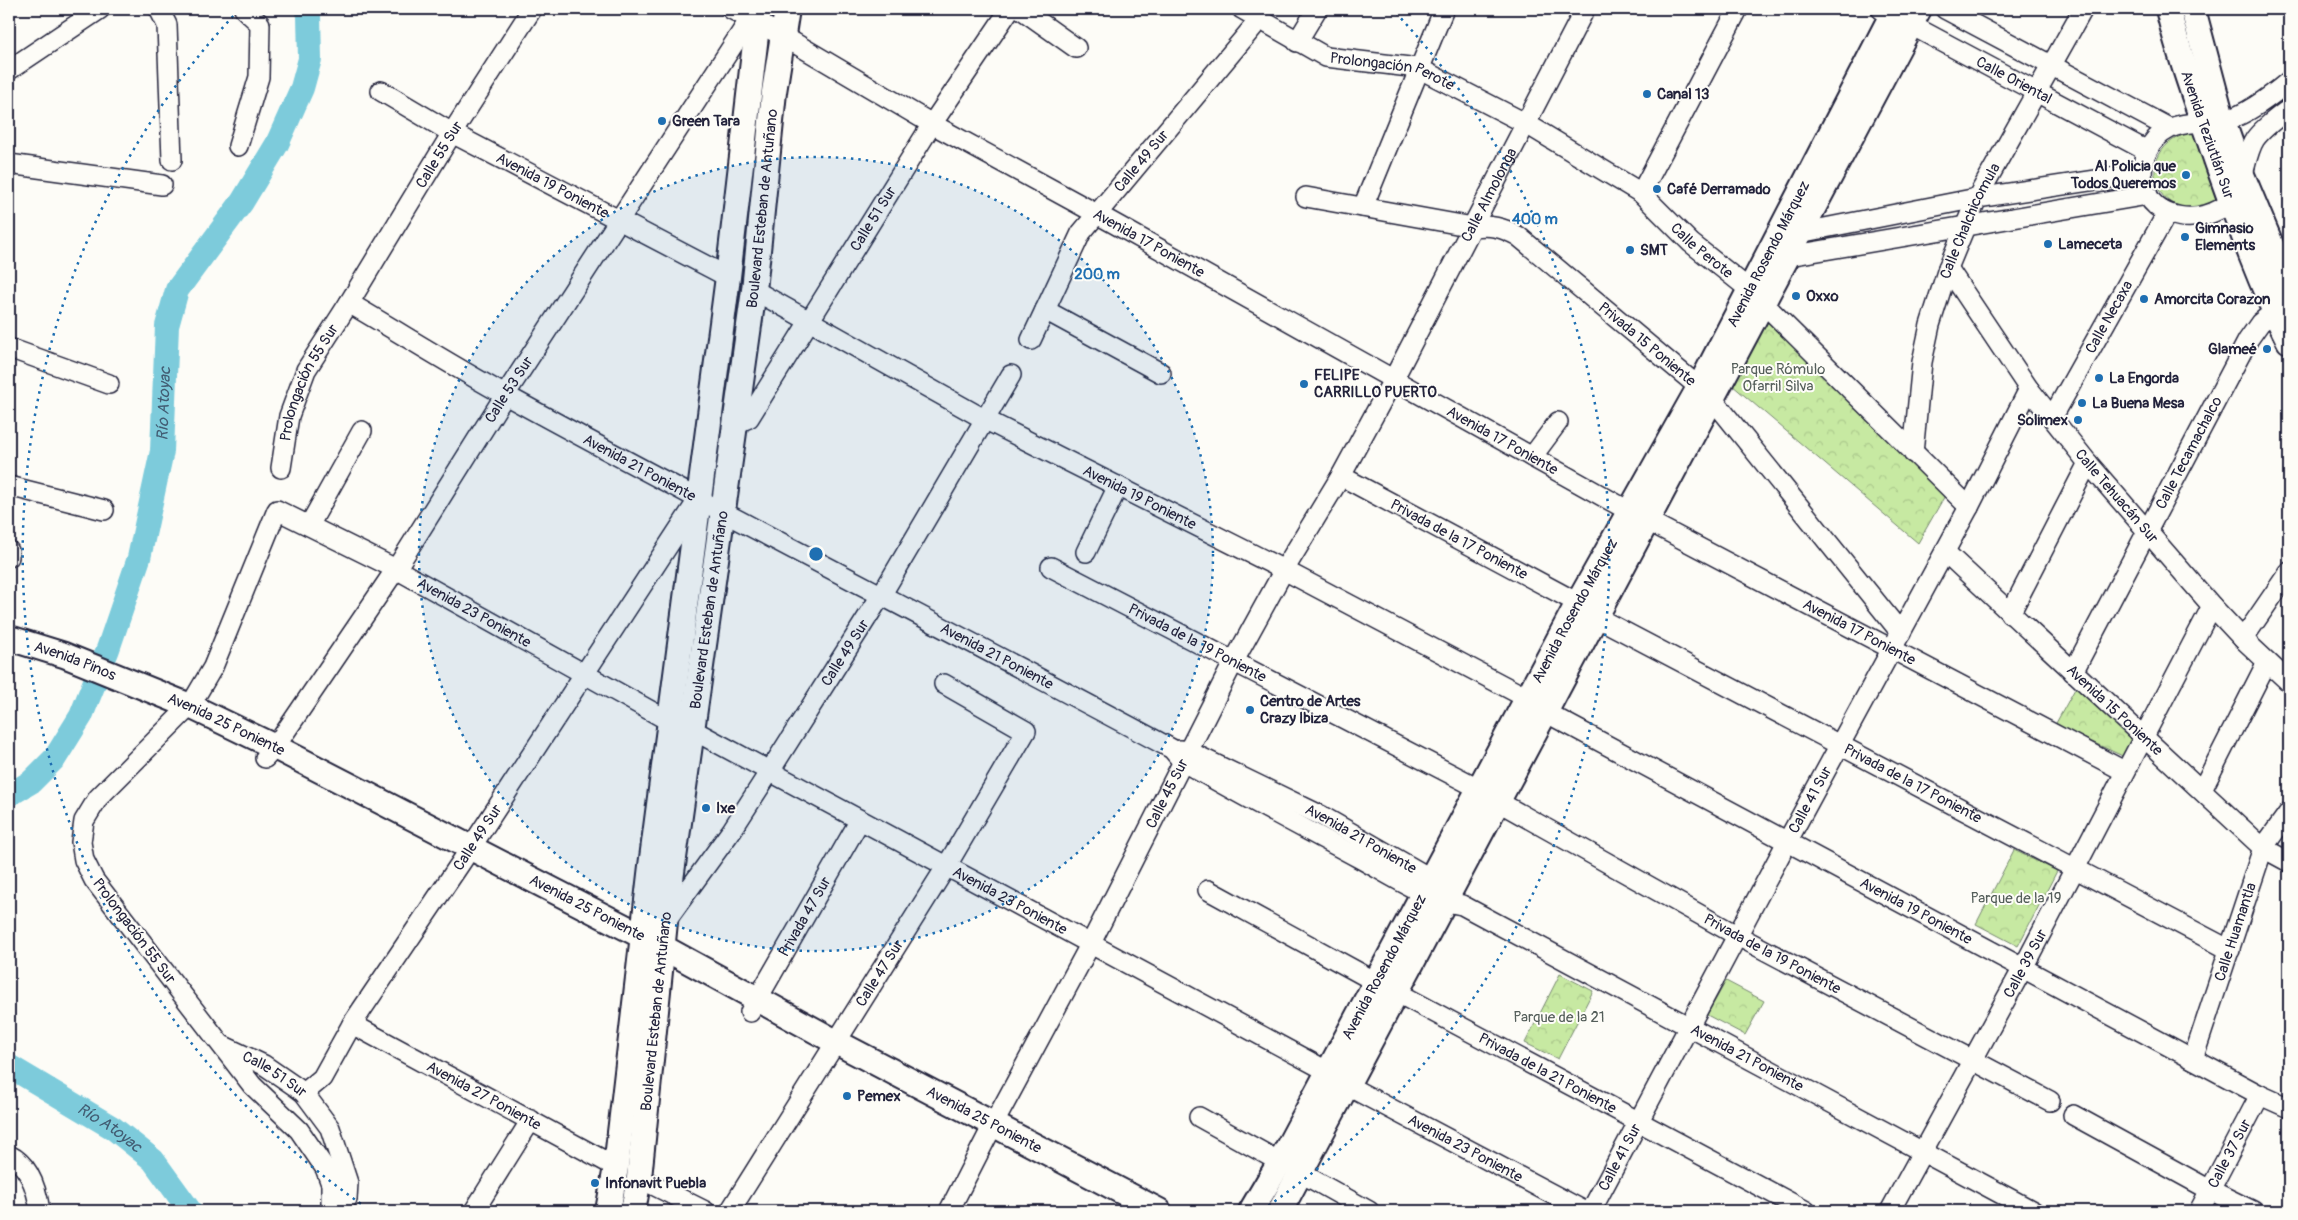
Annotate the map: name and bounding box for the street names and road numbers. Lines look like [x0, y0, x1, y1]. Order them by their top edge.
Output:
street label: Prolongación Perote [1329, 48, 1458, 95]
street label: Calle Oriental [1973, 52, 2056, 108]
street label: Avenida Teziutlán Sur [2177, 68, 2239, 202]
street label: Boulevard Esteban de Antuñano [742, 108, 782, 309]
street label: Calle 55 Sur [411, 117, 467, 192]
street label: Calle 49 Sur [1110, 125, 1173, 196]
street label: Calle Almolonga [1457, 145, 1521, 245]
street label: Avenida 19 Poniente [493, 148, 613, 223]
street label: Calle Chalchicomula [1936, 160, 2004, 281]
street label: Avenida Rosendo Márquez [1723, 178, 1814, 330]
street label: Calle 51 Sur [846, 182, 901, 255]
street label: Avenida 17 Poniente [1090, 204, 1209, 282]
street label: Calle Perote [1667, 219, 1737, 283]
street label: Calle Necaxa [2081, 277, 2137, 357]
street label: Privada 15 Poniente [1595, 298, 1700, 391]
street label: Prolongación 55 Sur [276, 320, 343, 442]
street label: Calle 53 Sur [480, 352, 538, 426]
street label: Calle Tecamachalco [2151, 393, 2226, 512]
street label: Avenida 17 Poniente [1443, 402, 1562, 479]
street label: Avenida 21 Poniente [580, 430, 700, 506]
street label: Calle Tehuacán Sur [2071, 445, 2163, 548]
street label: Avenida 19 Poniente [1080, 461, 1200, 534]
street label: Privada de la 17 Poniente [1387, 495, 1532, 584]
street label: Boulevard Esteban de Antuñano [686, 510, 732, 710]
street label: Avenida Rosendo Márquez [1528, 535, 1622, 686]
street label: Avenida 23 Poniente [414, 573, 535, 652]
street label: Avenida 17 Poniente [1800, 595, 1919, 670]
street label: Privada de la 19 Poniente [1125, 599, 1270, 687]
street label: Calle 49 Sur [817, 615, 873, 690]
street label: Avenida 21 Poniente [937, 618, 1057, 694]
street label: Avenida Pinos [32, 637, 119, 685]
street label: Avenida 15 Poniente [2063, 661, 2167, 760]
street label: Avenida 25 Poniente [165, 688, 289, 760]
street label: Privada de la 17 Poniente [1841, 739, 1986, 828]
street label: Calle 45 Sur [1141, 755, 1193, 832]
street label: Calle 41 Sur [1784, 762, 1836, 837]
street label: Calle 49 Sur [449, 800, 506, 874]
street label: Avenida 21 Poniente [1302, 800, 1421, 878]
street label: Avenida 23 Poniente [949, 862, 1071, 939]
street label: Avenida 25 Poniente [526, 870, 649, 946]
street label: Privada 47 Sur [774, 872, 835, 960]
street label: Avenida 19 Poniente [1857, 873, 1976, 949]
street label: Prolongación 55 Sur [88, 875, 180, 988]
street label: Calle Huamantla [2210, 880, 2260, 984]
street label: Avenida Rosendo Márquez [1338, 891, 1431, 1043]
street label: Privada de la 19 Poniente [1700, 909, 1845, 999]
street label: Boulevard Esteban de Antuñano [636, 911, 676, 1112]
street label: Calle 39 Sur [1999, 925, 2051, 1001]
street label: Calle 47 Sur [851, 935, 908, 1010]
street label: Avenida 21 Poniente [1687, 1020, 1807, 1096]
street label: Privada de la 21 Poniente [1475, 1028, 1620, 1118]
street label: Calle 51 Sur [239, 1047, 311, 1102]
street label: Avenida 27 Poniente [423, 1057, 545, 1134]
street label: Avenida 25 Poniente [923, 1082, 1046, 1158]
street label: Avenida 23 Poniente [1405, 1110, 1527, 1187]
street label: Calle 37 Sur [2203, 1115, 2255, 1191]
street label: Calle 41 Sur [1594, 1120, 1646, 1194]

